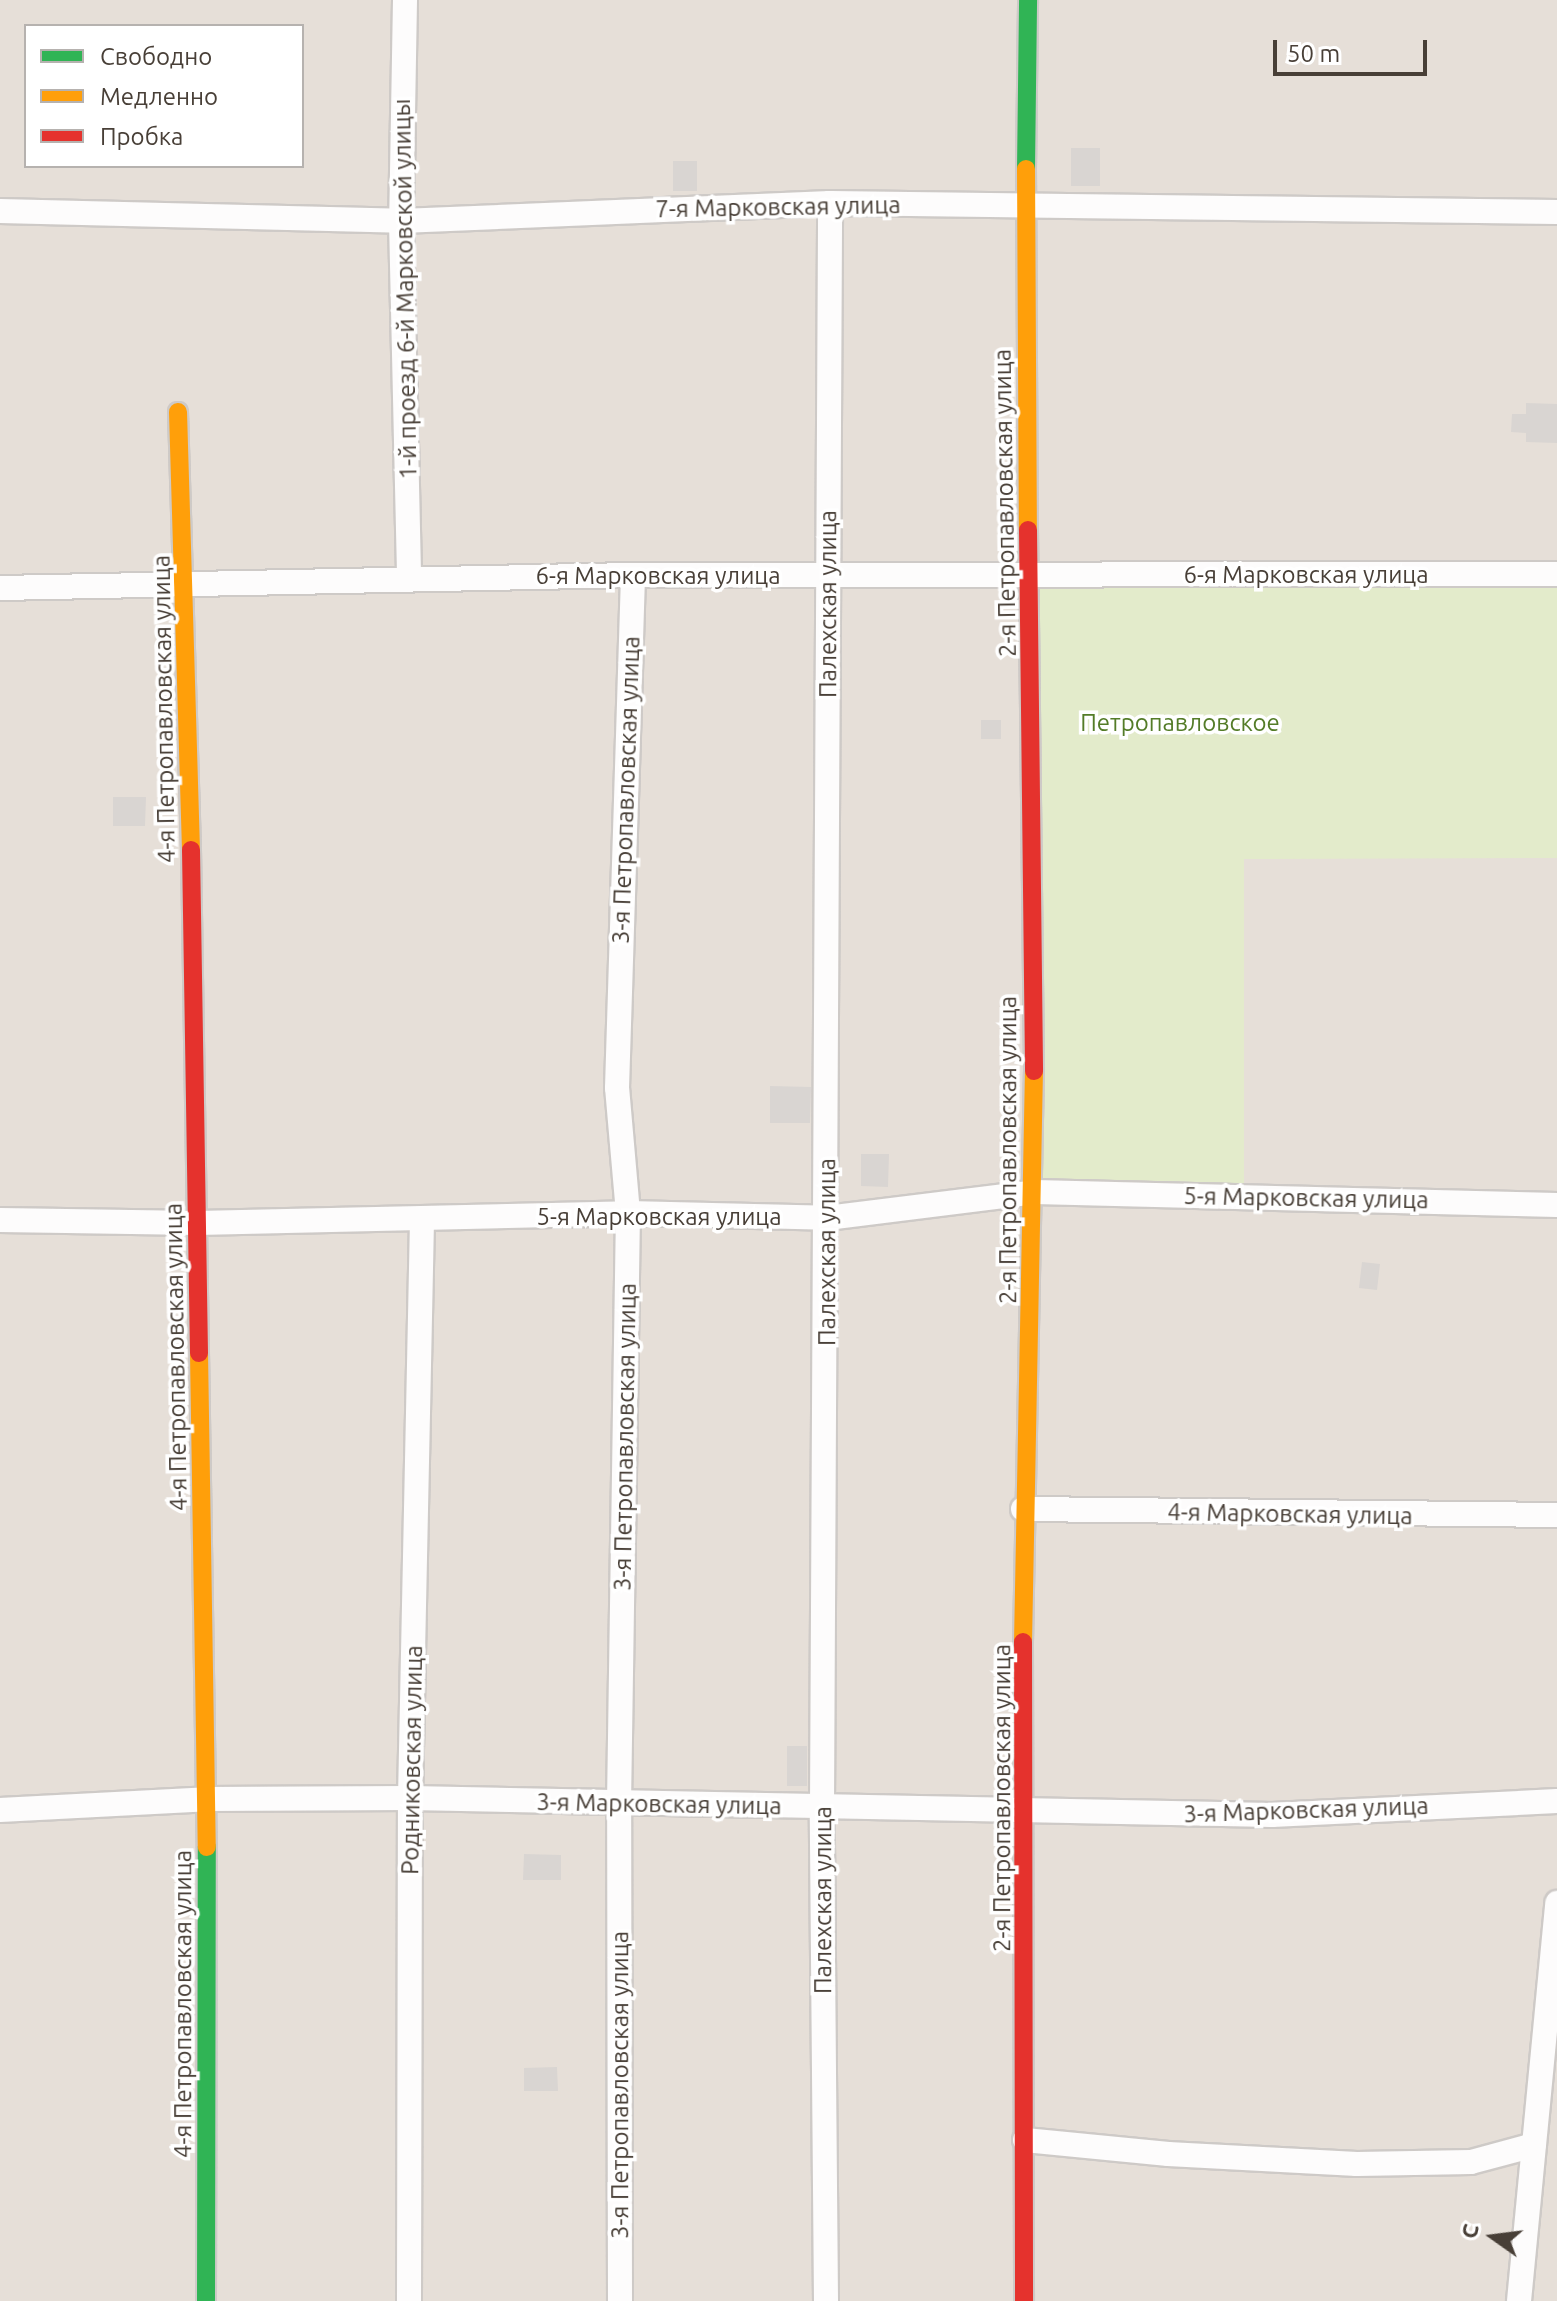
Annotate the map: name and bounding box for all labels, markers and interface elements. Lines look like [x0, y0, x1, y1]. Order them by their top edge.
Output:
legend [24, 24, 304, 168]
scale bar [1277, 24, 1431, 74]
text: 50 m [1287, 40, 1340, 67]
text: Свободно [100, 43, 212, 70]
text: Медленно [100, 83, 218, 110]
street label: 1-й проезд 6-й Марковской улицы [387, 98, 423, 480]
text: Пробка [100, 123, 183, 150]
street label: 7-я Марковская улица [655, 190, 901, 224]
street label: 2-я Петропавловская улица [988, 349, 1022, 657]
street label: Палехская улица [814, 510, 842, 698]
street label: 4-я Петропавловская улица [147, 555, 181, 863]
street label: 6-я Марковская улица [1183, 561, 1429, 589]
street label: 6-я Марковская улица [535, 562, 781, 590]
street label: 3-я Петропавловская улица [606, 636, 646, 944]
park label: Петропавловское [1080, 709, 1280, 737]
street label: 2-я Петропавловская улица [994, 996, 1022, 1304]
street label: Палехская улица [813, 1158, 841, 1346]
street label: 5-я Марковская улица [1183, 1181, 1429, 1215]
street label: 4-я Петропавловская улица [159, 1203, 193, 1511]
street label: 5-я Марковская улица [536, 1203, 782, 1231]
street label: 3-я Петропавловская улица [608, 1283, 642, 1591]
street label: 4-я Марковская улица [1167, 1497, 1413, 1531]
street label: 2-я Петропавловская улица [988, 1644, 1016, 1952]
street label: Родниковская улица [396, 1645, 428, 1875]
street label: 3-я Марковская улица [536, 1787, 782, 1821]
street label: 3-я Марковская улица [1183, 1791, 1429, 1829]
street label: Палехская улица [809, 1806, 837, 1994]
street label: 4-я Петропавловская улица [169, 1850, 197, 2158]
street label: 3-я Петропавловская улица [606, 1931, 634, 2239]
north arrow [1453, 2197, 1533, 2277]
text: С [1455, 2221, 1483, 2241]

